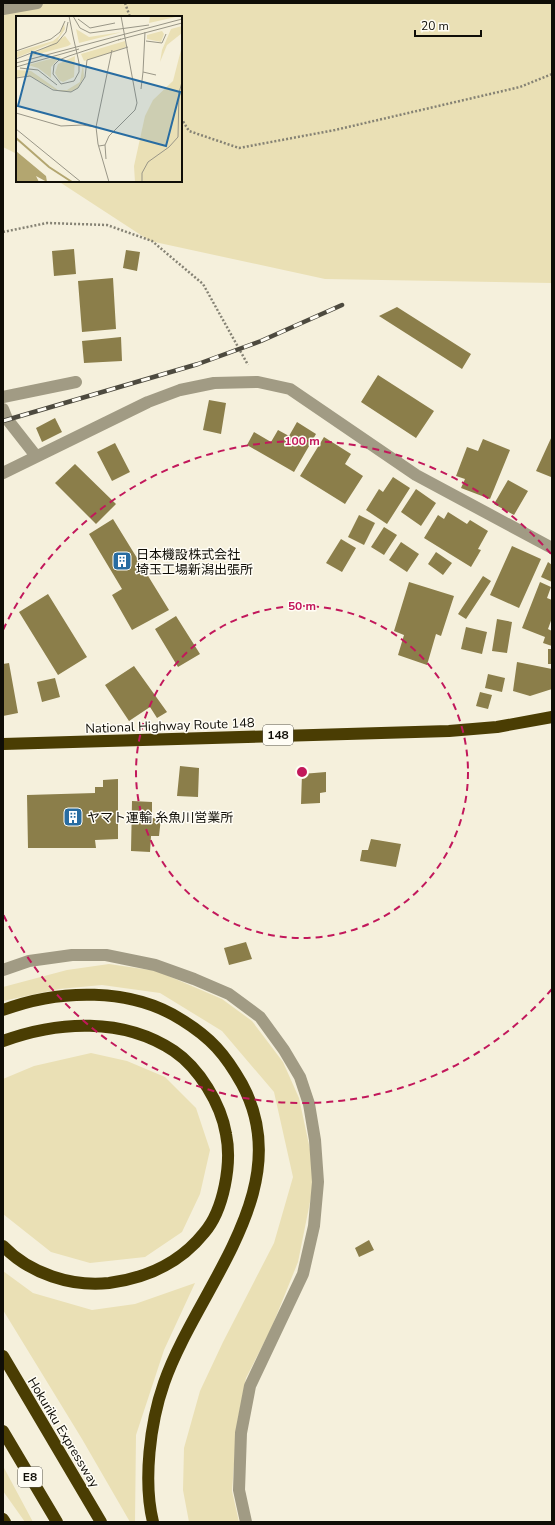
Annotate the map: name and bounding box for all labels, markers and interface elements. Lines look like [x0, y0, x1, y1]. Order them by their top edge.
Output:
scale bar [415, 12, 481, 38]
inset map [16, 16, 182, 182]
text: 20 m [421, 18, 449, 34]
text: 100 m [284, 433, 320, 449]
place label: 日本機設株式会社 埼玉工場新潟出張所 [136, 546, 253, 579]
building icon: 日本機設株式会社 埼玉工場新潟出張所 [111, 550, 133, 572]
text: 50 m [288, 598, 316, 614]
street label: National Highway Route 148 [85, 714, 255, 738]
road number: 148 [263, 725, 293, 745]
centre of rings [295, 765, 309, 779]
building icon: ヤマト運輸 糸魚川営業所 [62, 806, 84, 828]
place label: ヤマト運輸 糸魚川営業所 [87, 809, 233, 827]
street label: Hokuriku Expressway [23, 1374, 103, 1491]
road number: E8 [18, 1467, 42, 1487]

